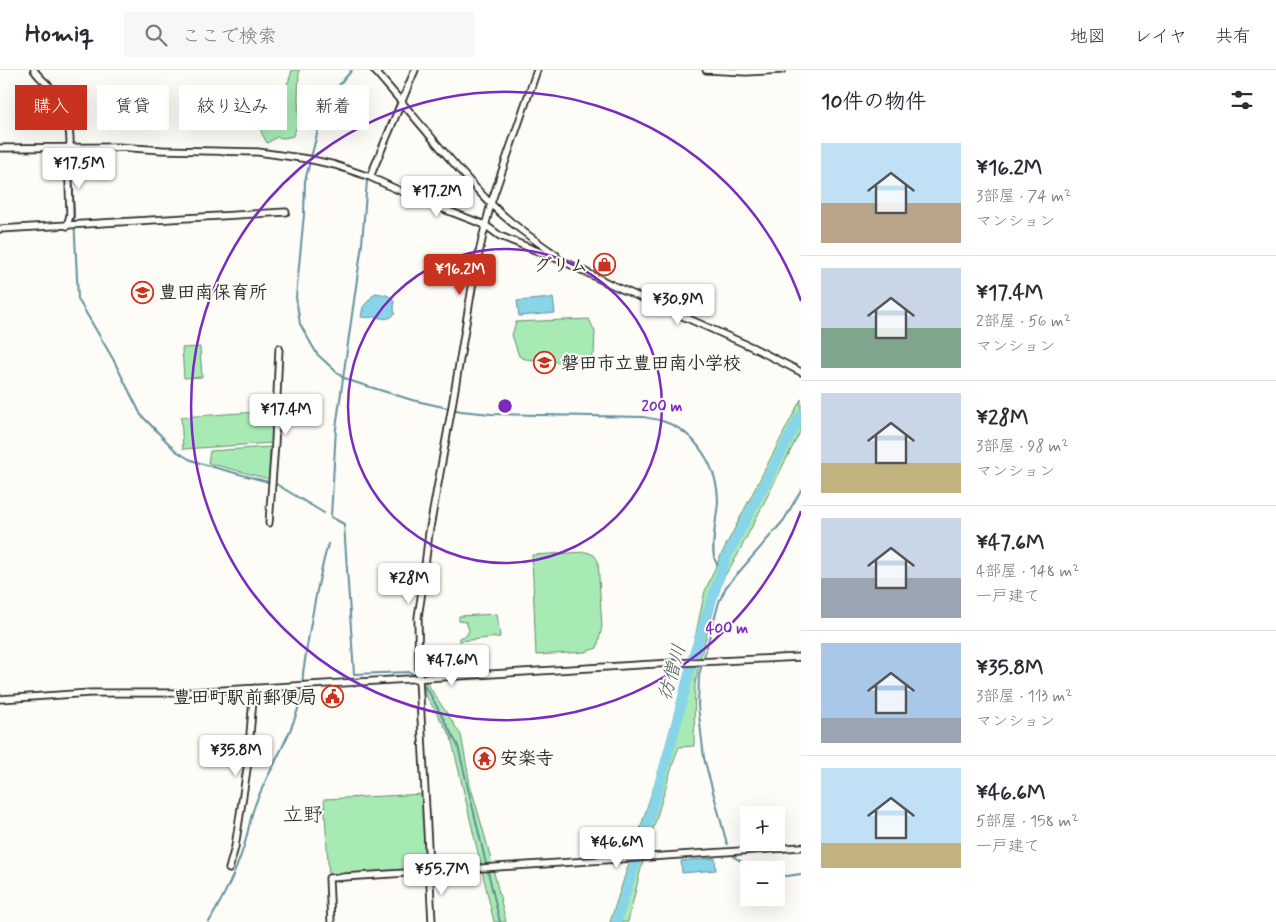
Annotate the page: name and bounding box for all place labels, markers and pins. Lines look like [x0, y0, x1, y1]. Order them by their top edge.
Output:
pin: ¥17.5M [38, 148, 120, 190]
pin: ¥17.2M [396, 176, 478, 218]
shop icon: グリム [592, 253, 616, 277]
pin: ¥16.2M [419, 254, 501, 296]
place label: グリム [534, 254, 588, 278]
school or university icon: 豊田南保育所 [131, 280, 155, 304]
place label: 豊田南保育所 [159, 281, 267, 305]
pin: ¥30.9M [637, 284, 719, 326]
school or university icon: 磐田市立豊田南小学校 [533, 351, 557, 375]
place label: 磐田市立豊田南小学校 [561, 352, 741, 376]
pin: ¥17.4M [245, 394, 327, 436]
centre of rings [496, 397, 514, 415]
pin: ¥28M [379, 562, 439, 605]
pin: ¥47.6M [411, 644, 493, 687]
public building icon: 豊田町駅前郵便局 [321, 685, 345, 709]
place label: 豊田町駅前郵便局 [173, 686, 317, 710]
pin: ¥35.8M [195, 734, 277, 777]
temple icon: 安楽寺 [472, 746, 496, 770]
place label: 安楽寺 [500, 747, 554, 771]
pin: ¥46.6M [576, 826, 658, 869]
pin: ¥55.7M [401, 854, 483, 896]

